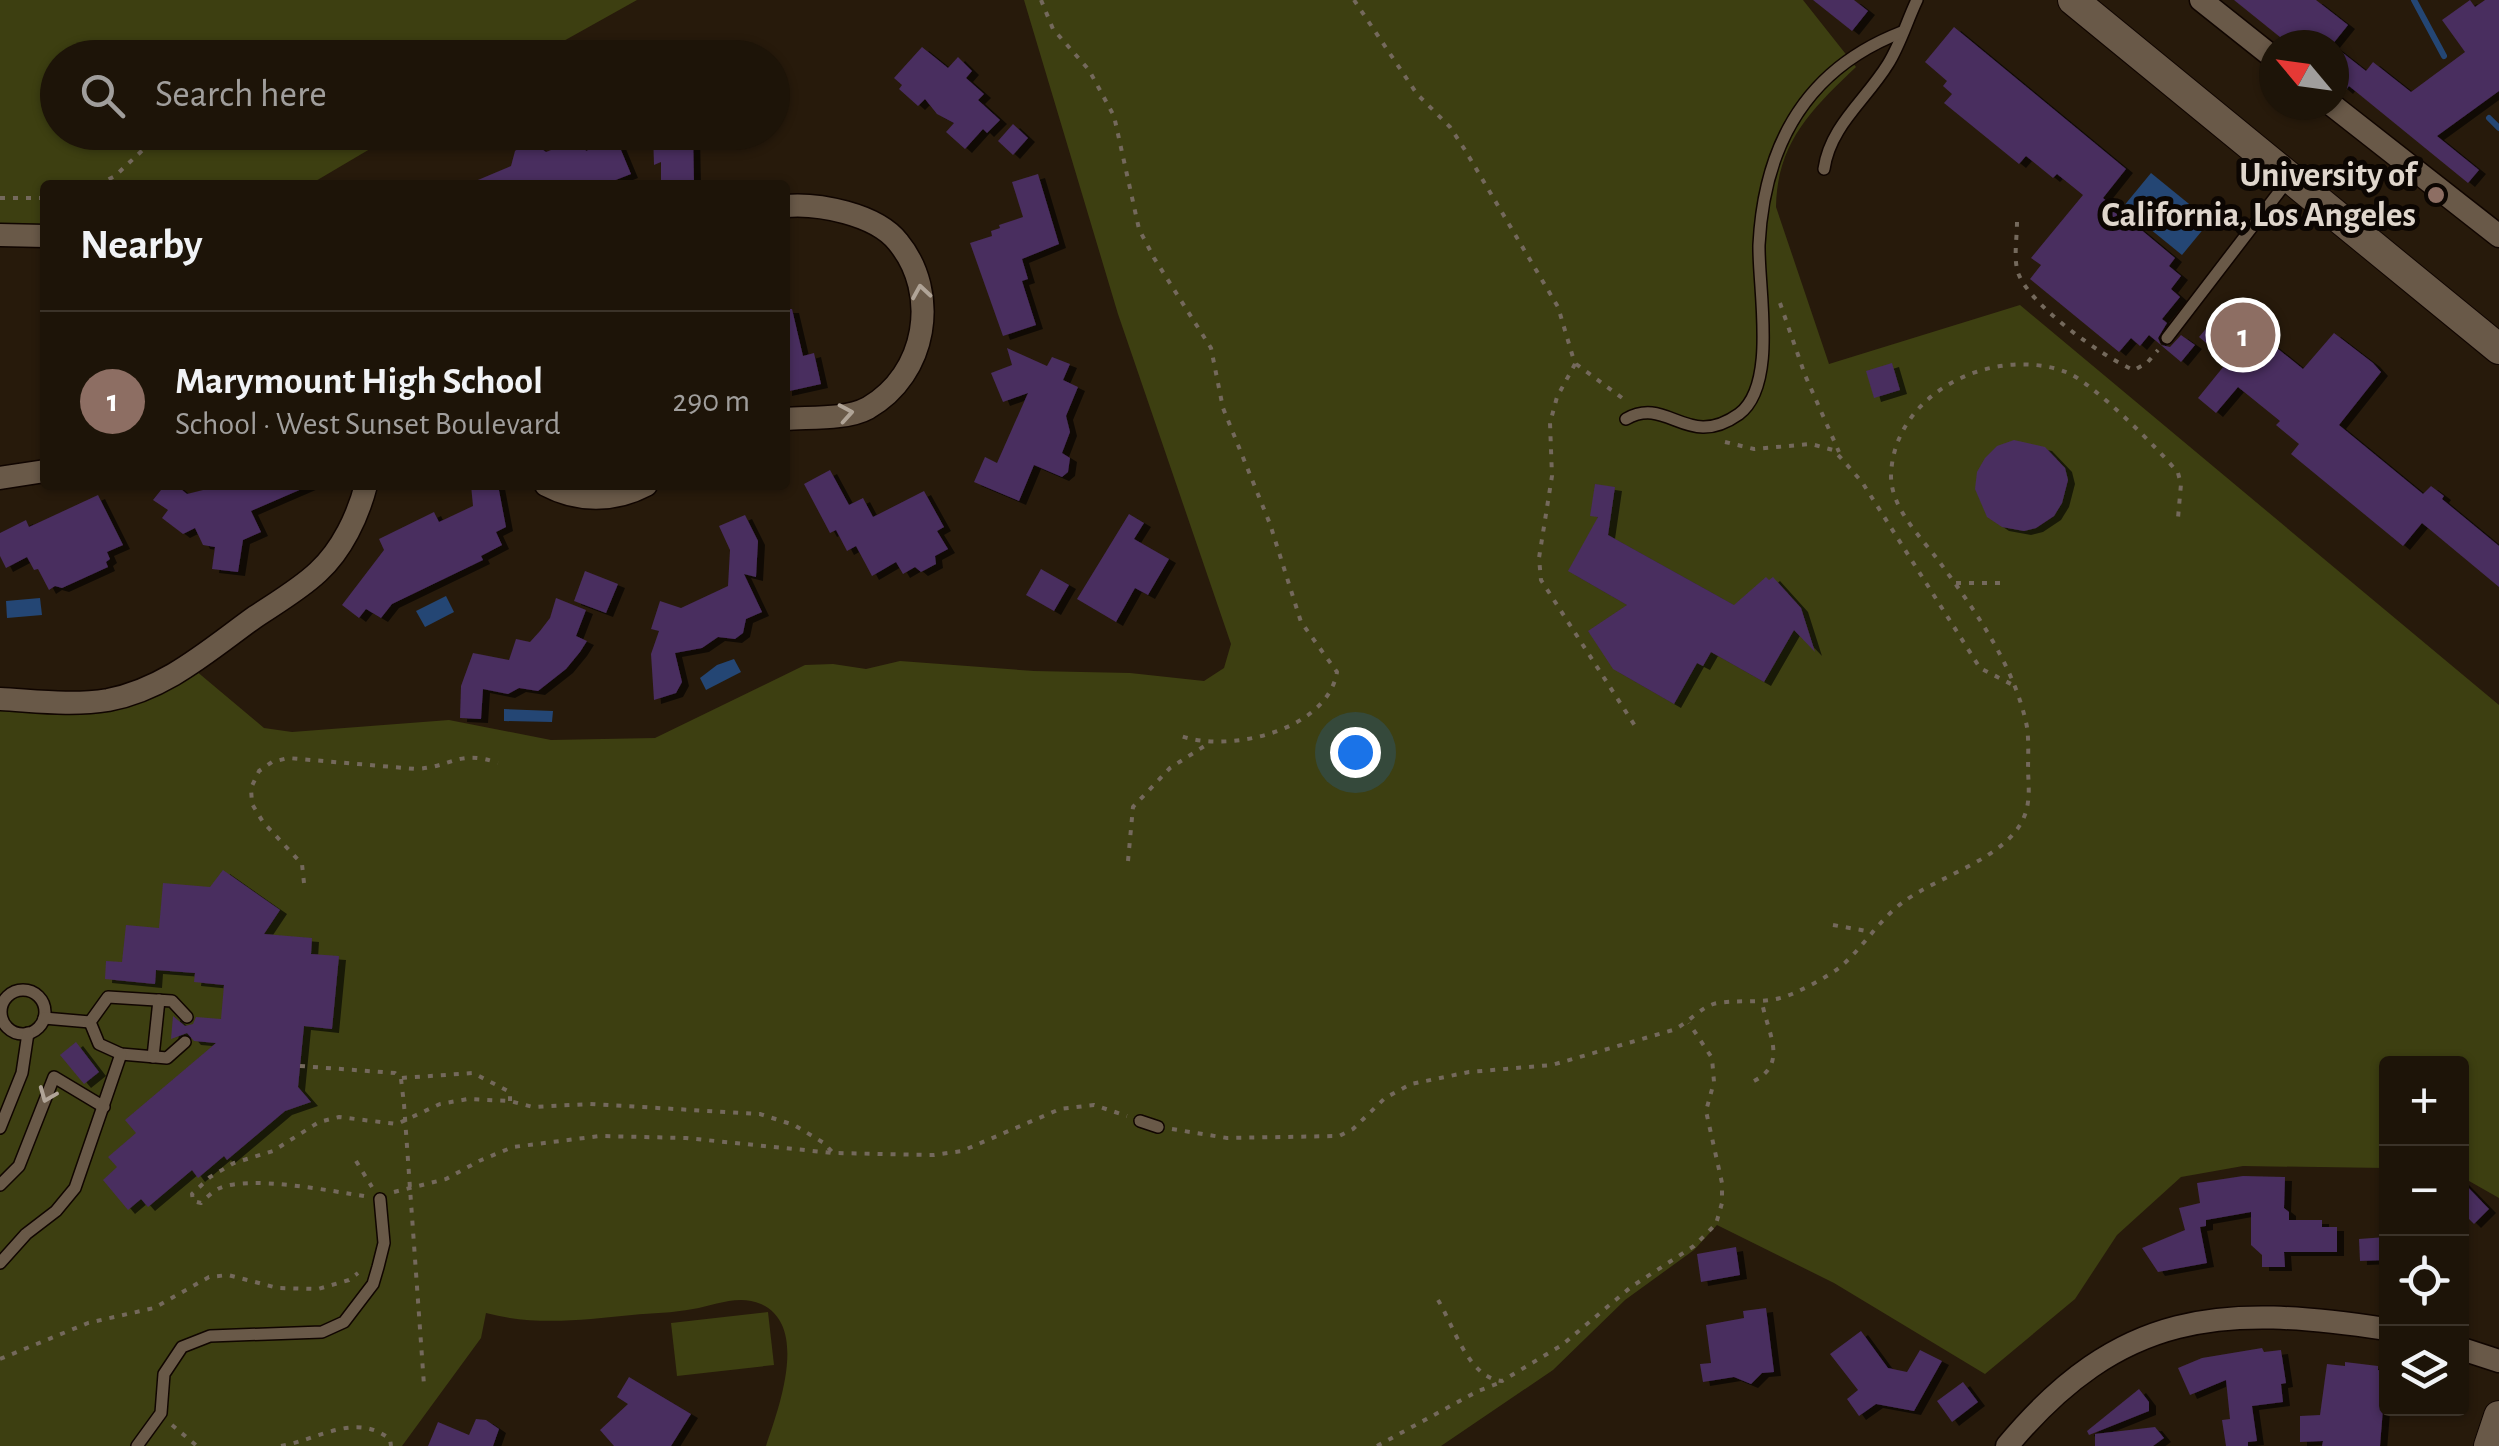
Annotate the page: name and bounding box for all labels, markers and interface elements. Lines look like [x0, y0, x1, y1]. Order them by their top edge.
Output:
north arrow [2259, 30, 2349, 120]
search box [40, 40, 790, 150]
icon: search [75, 68, 130, 123]
text: Search here [155, 76, 327, 114]
place label: University of California, Los Angeles [2101, 158, 2418, 233]
marker: University of California, Los Angeles [2425, 184, 2447, 206]
text: Nearby [80, 224, 203, 266]
one-way arrow [911, 284, 932, 301]
pin: 1 [2210, 298, 2276, 372]
text: Marymount High School [175, 363, 543, 401]
text: 1 [107, 385, 118, 417]
text: 290 m [673, 385, 750, 417]
one-way arrow [837, 403, 854, 424]
text: School · West Sunset Boulevard [175, 408, 561, 440]
your location [1330, 727, 1381, 778]
map controls [2379, 1056, 2469, 1416]
button: + [2379, 1056, 2469, 1146]
one-way arrow [39, 1085, 59, 1103]
button: − [2379, 1146, 2469, 1236]
button: locate [2379, 1236, 2469, 1326]
button: layers [2379, 1326, 2469, 1416]

